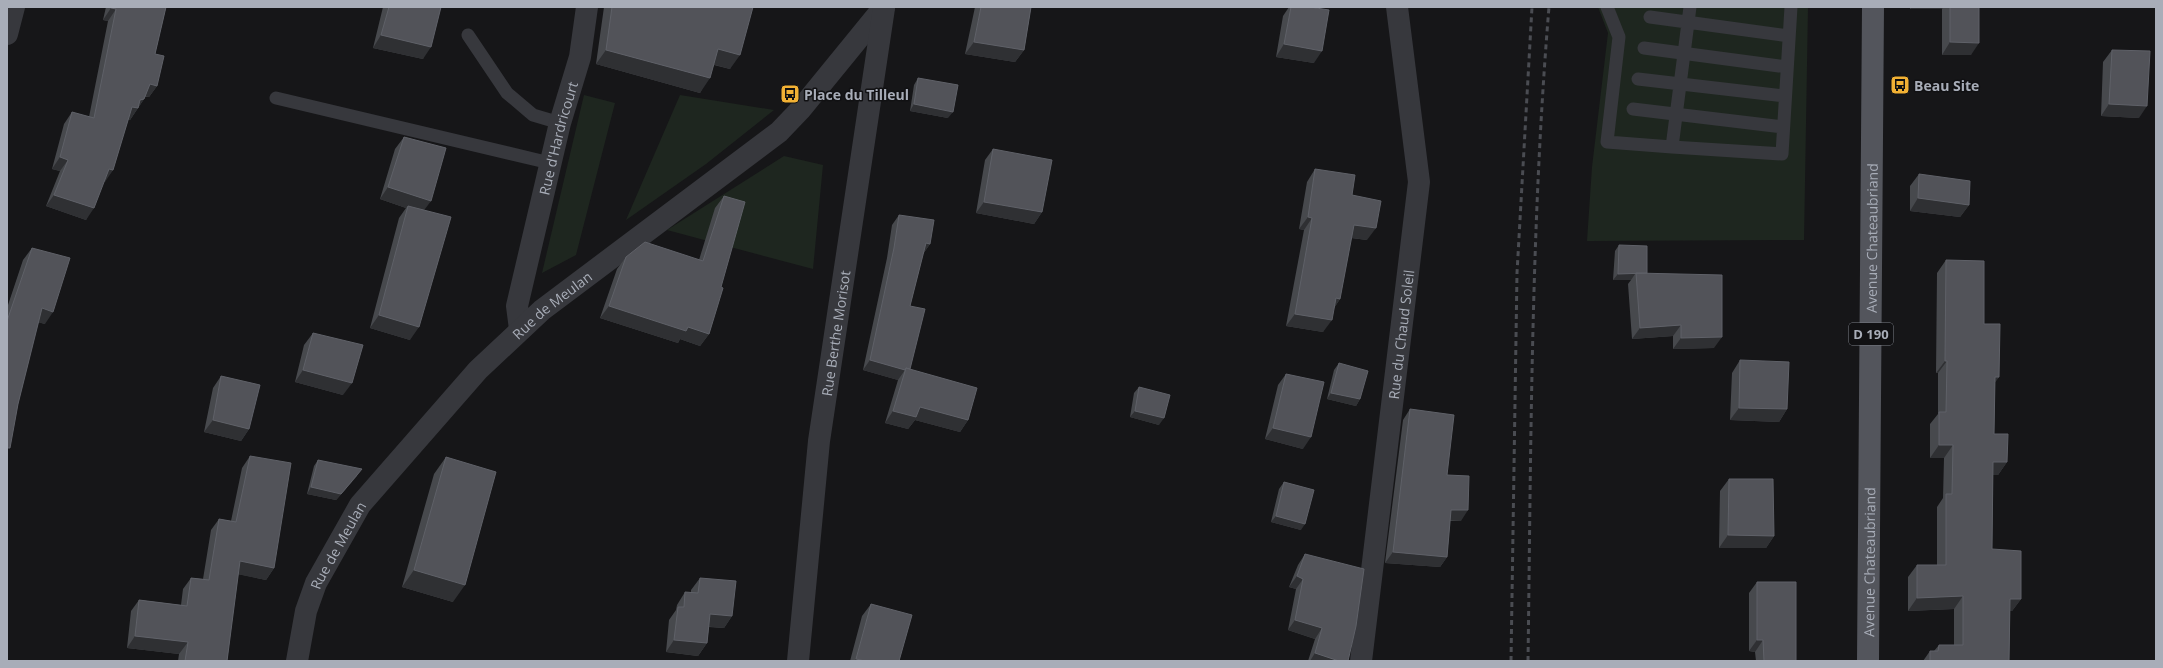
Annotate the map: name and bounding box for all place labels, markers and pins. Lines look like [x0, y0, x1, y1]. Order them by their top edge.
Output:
bus stop icon: Beau Site [1889, 74, 1911, 96]
place label: Beau Site [1914, 76, 1979, 95]
bus stop icon: Place du Tilleul [779, 83, 801, 105]
place label: Place du Tilleul [804, 85, 909, 104]

